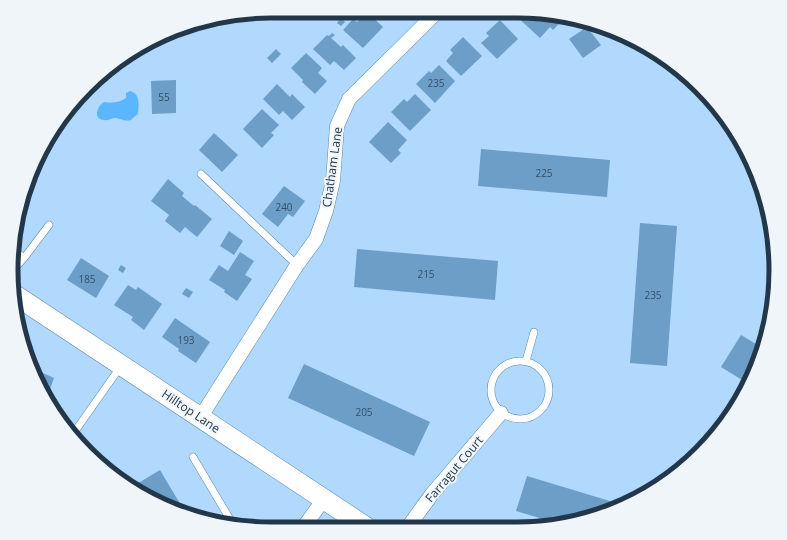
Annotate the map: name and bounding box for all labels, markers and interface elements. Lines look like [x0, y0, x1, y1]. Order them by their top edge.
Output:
house number: 235 [427, 76, 445, 90]
house number: 55 [158, 90, 170, 104]
street label: Chatham Lane [318, 125, 346, 208]
house number: 225 [535, 166, 553, 180]
house number: 240 [275, 200, 293, 214]
house number: 215 [417, 267, 435, 281]
house number: 185 [78, 272, 96, 286]
house number: 235 [644, 288, 662, 302]
house number: 193 [177, 333, 195, 347]
street label: Hilltop Lane [159, 385, 224, 437]
house number: 205 [355, 405, 373, 419]
street label: Farragut Court [421, 432, 487, 506]

